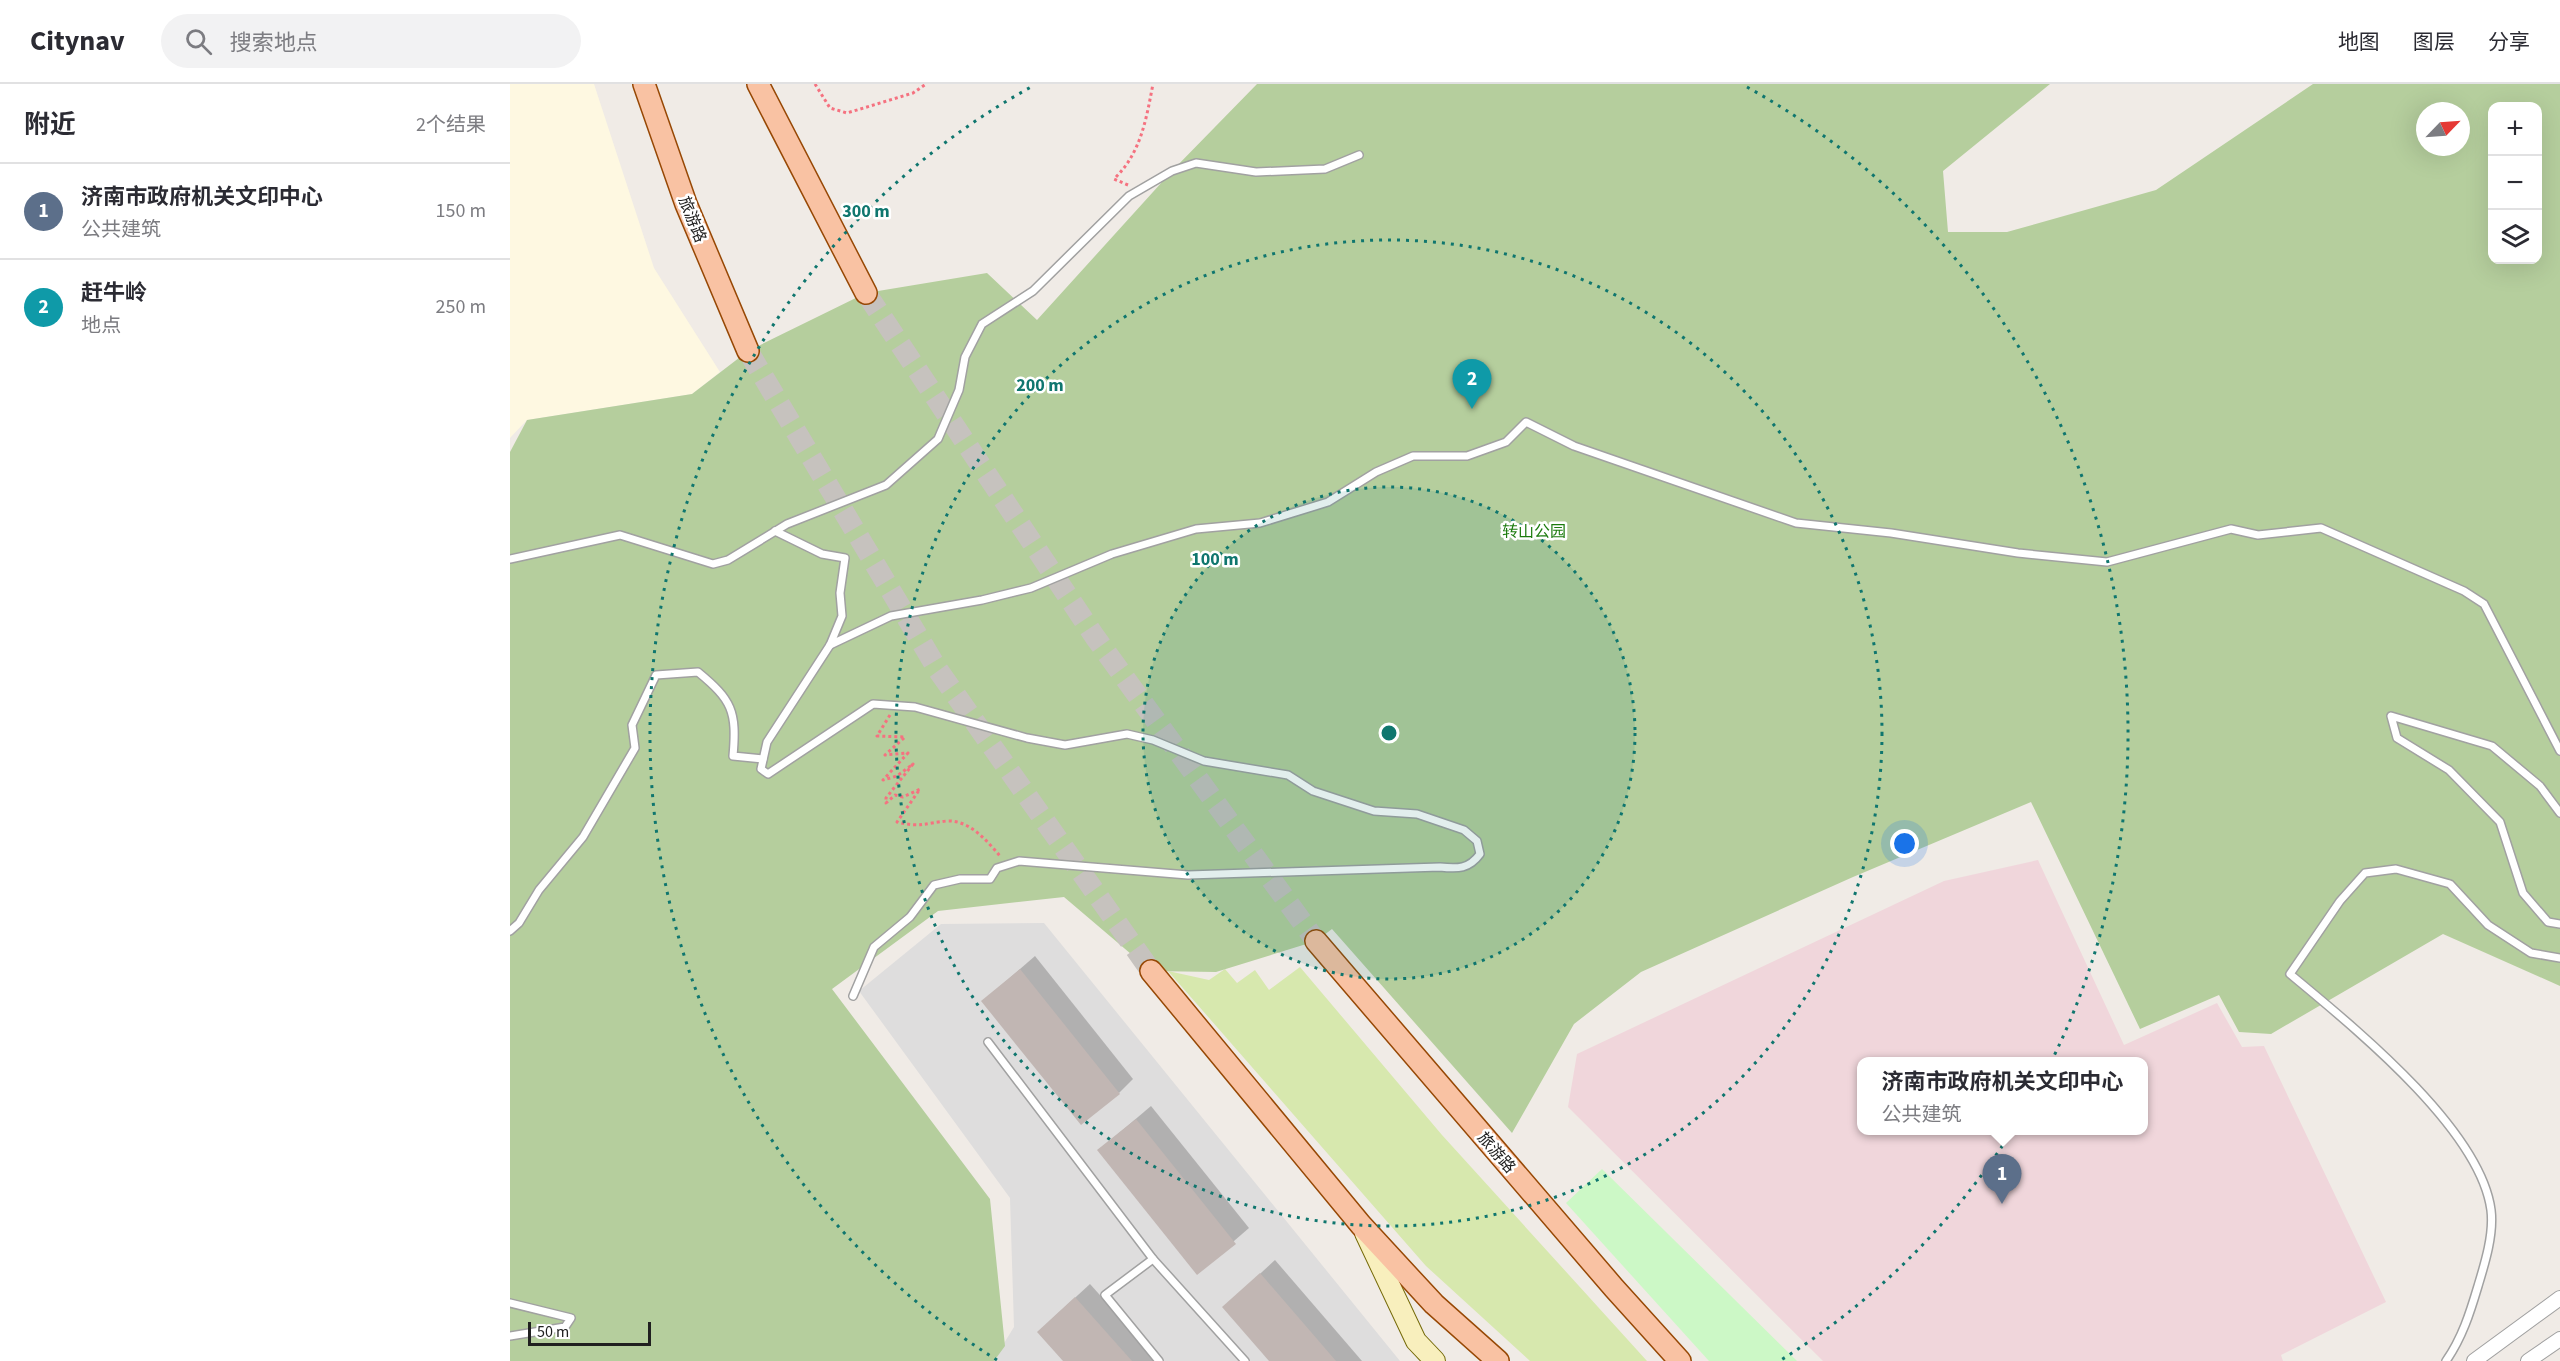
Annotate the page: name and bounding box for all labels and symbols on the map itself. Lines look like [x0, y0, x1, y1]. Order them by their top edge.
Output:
north arrow [2416, 102, 2470, 156]
street label: 旅游路 [673, 193, 711, 246]
text: 300 m [842, 199, 890, 224]
pin: 2 [1452, 360, 1492, 409]
text: 200 m [1016, 373, 1064, 398]
park label: 转山公园 [1502, 521, 1566, 543]
text: 100 m [1191, 547, 1239, 572]
centre of rings [1379, 723, 1399, 743]
your location [1890, 829, 1919, 858]
street label: 旅游路 [1472, 1127, 1520, 1178]
pin: 1 [1982, 1154, 2022, 1204]
scale bar [528, 1319, 651, 1346]

